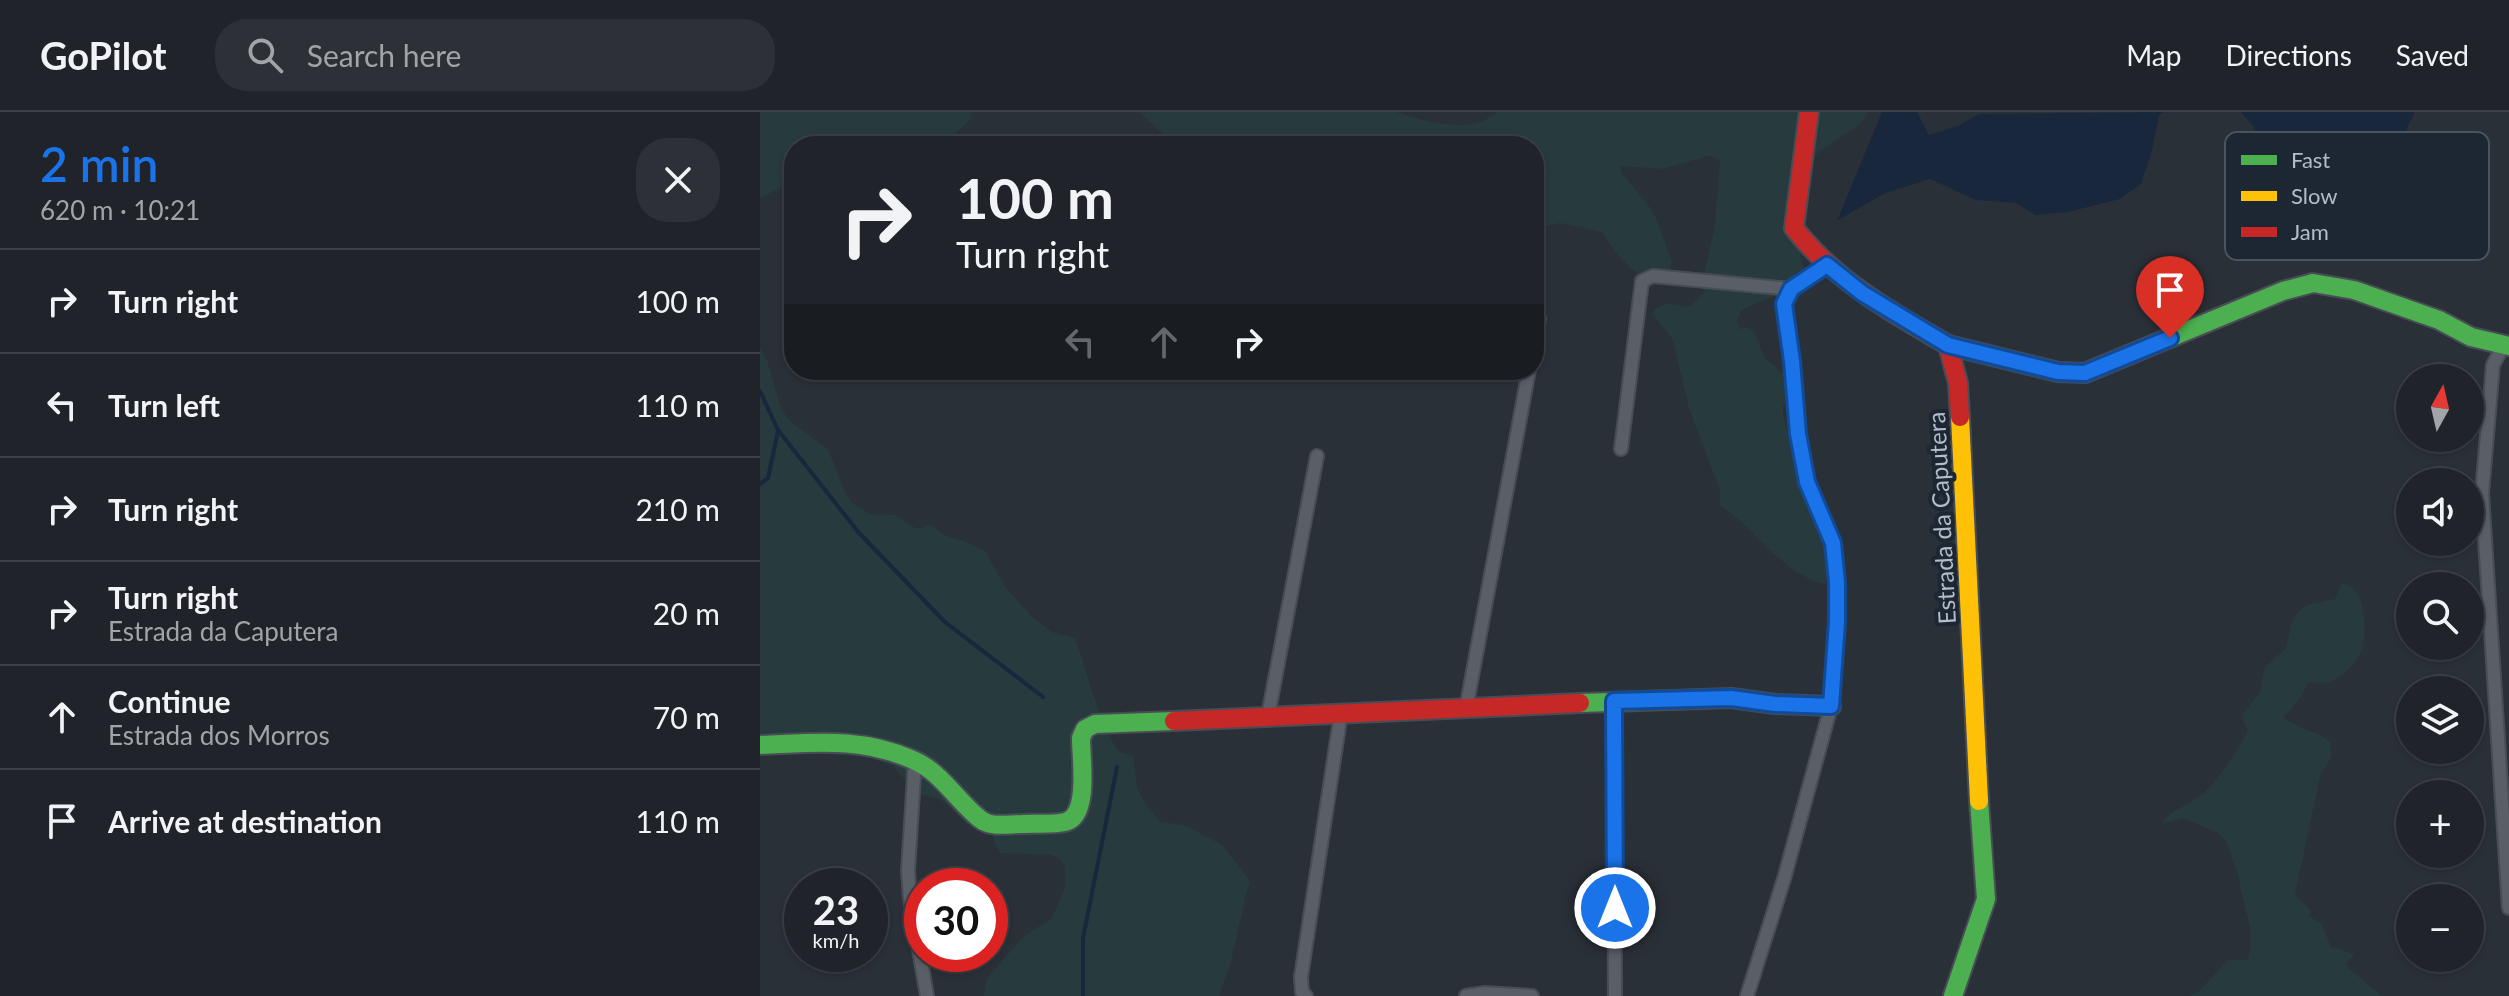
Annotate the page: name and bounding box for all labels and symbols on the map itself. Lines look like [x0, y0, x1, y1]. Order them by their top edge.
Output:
legend [2225, 132, 2489, 260]
text: Fast [2291, 146, 2330, 173]
text: Slow [2291, 182, 2338, 209]
text: Jam [2291, 218, 2329, 245]
pin [2136, 256, 2204, 338]
north arrow [2396, 364, 2484, 452]
street label: Estrada da Caputera [1921, 411, 1961, 625]
position arrow [1573, 866, 1657, 950]
speed limit sign: 30 [904, 868, 1008, 972]

